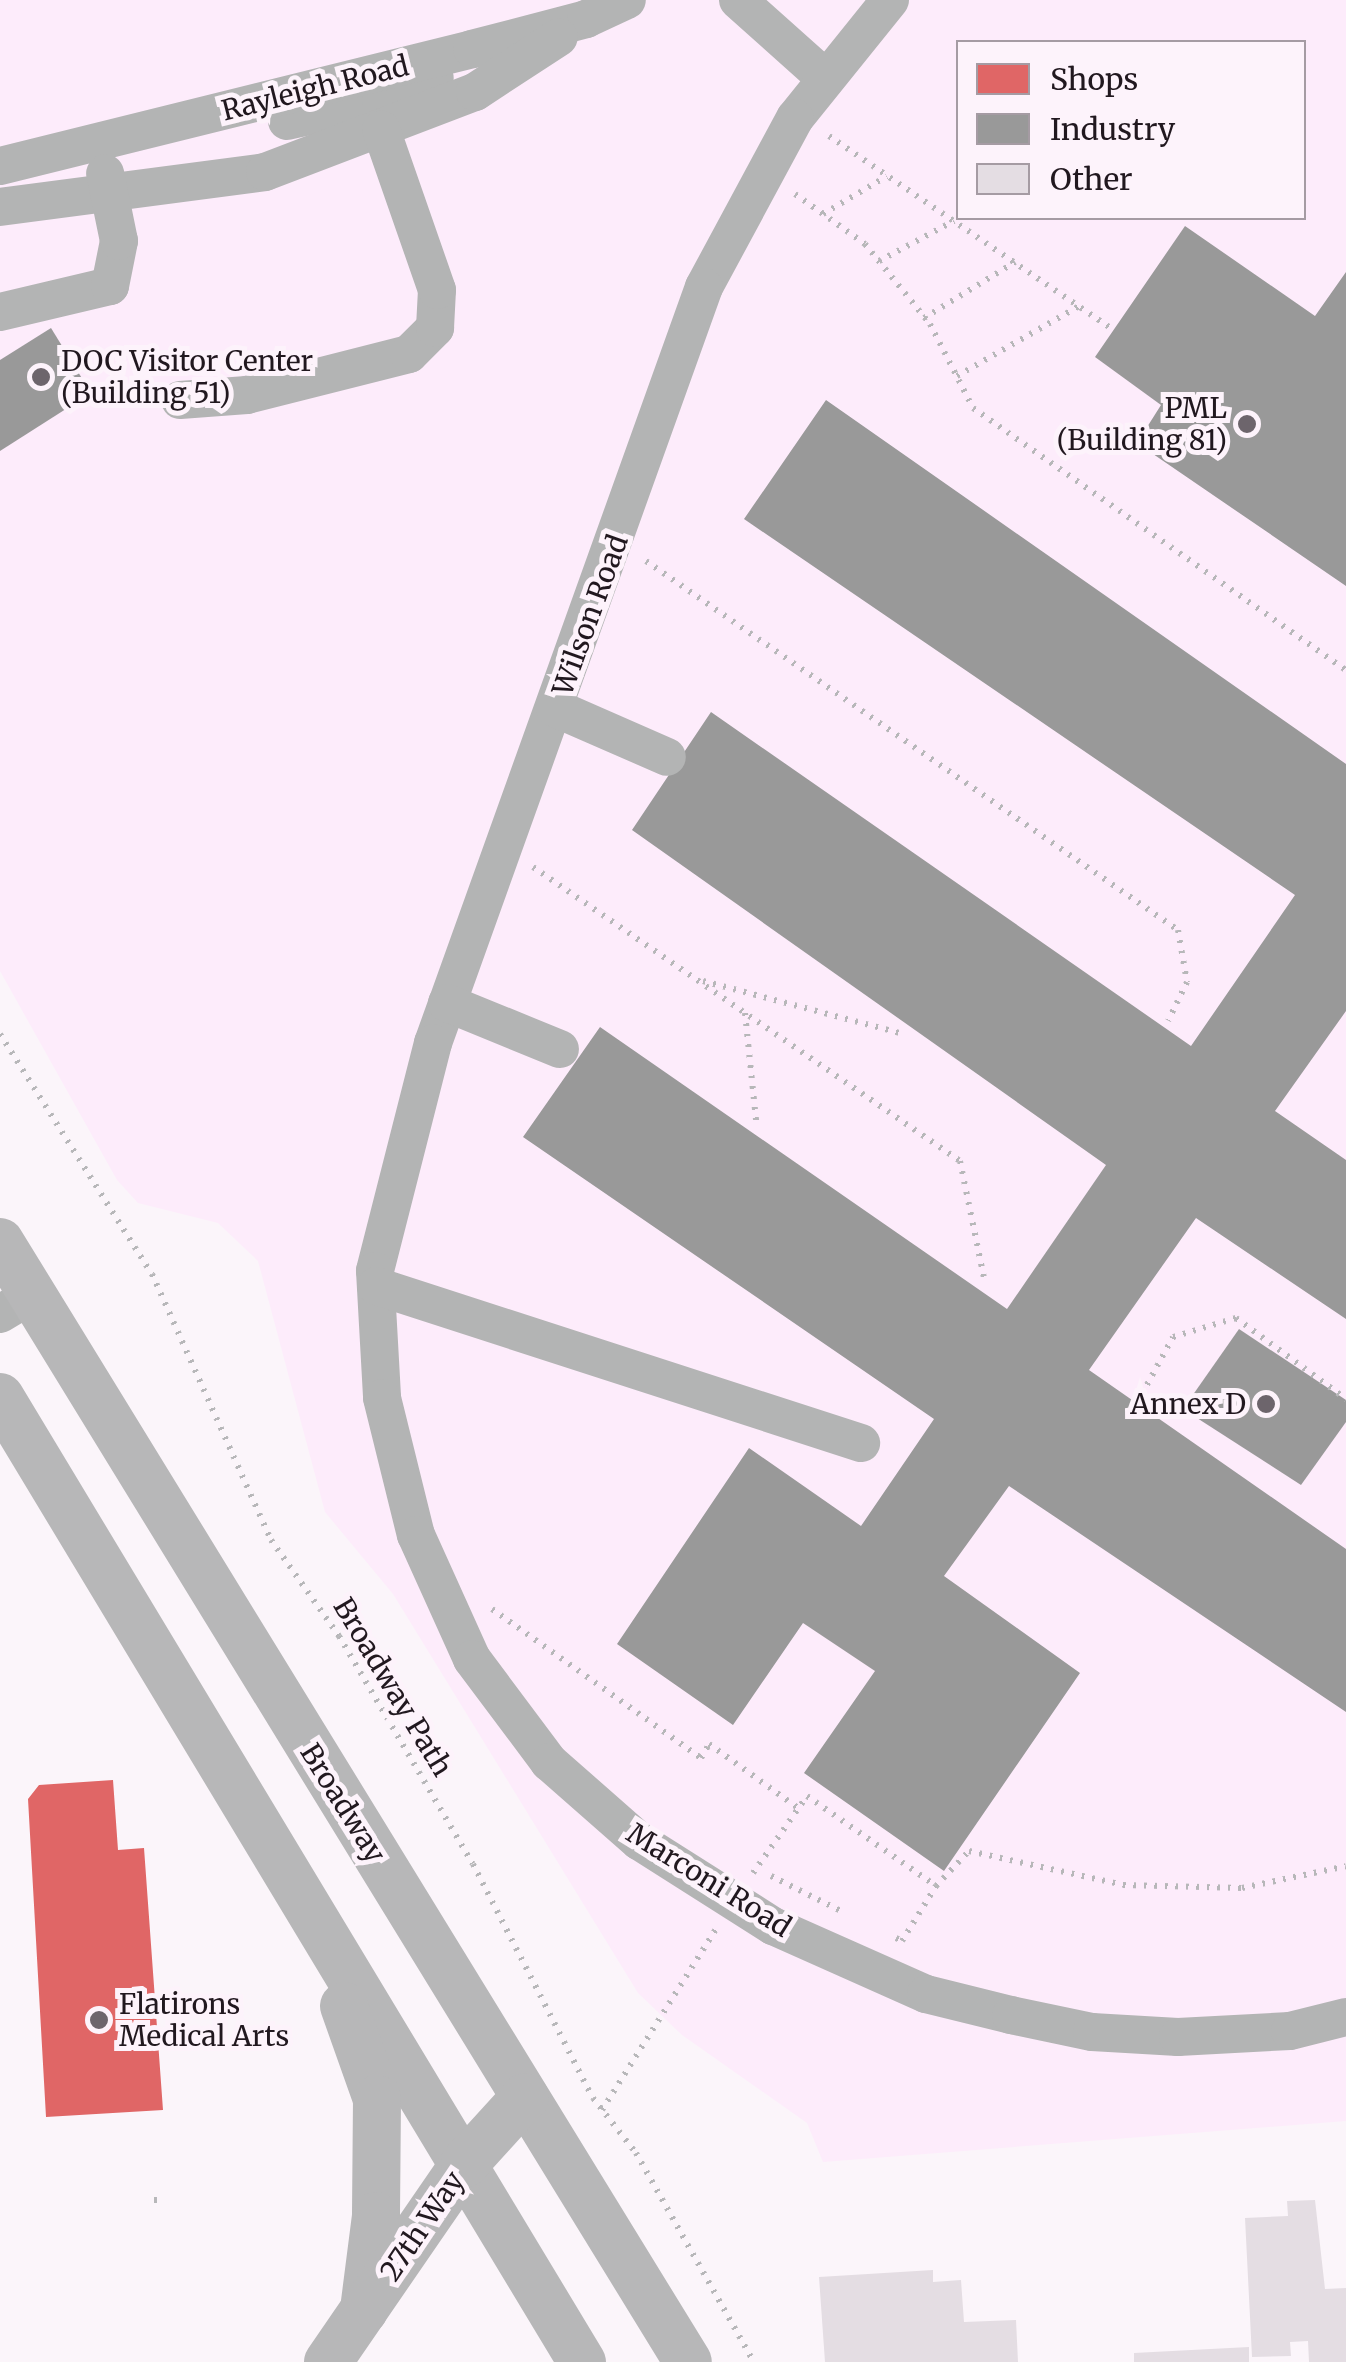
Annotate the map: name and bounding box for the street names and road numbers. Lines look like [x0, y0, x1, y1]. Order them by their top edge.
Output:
street label: Rayleigh Road [218, 49, 412, 127]
street label: Wilson Road [545, 530, 635, 700]
street label: Broadway Path [327, 1592, 459, 1782]
street label: Broadway [293, 1737, 393, 1869]
street label: Marconi Road [621, 1816, 797, 1944]
street label: 27th Way [373, 2165, 471, 2287]

